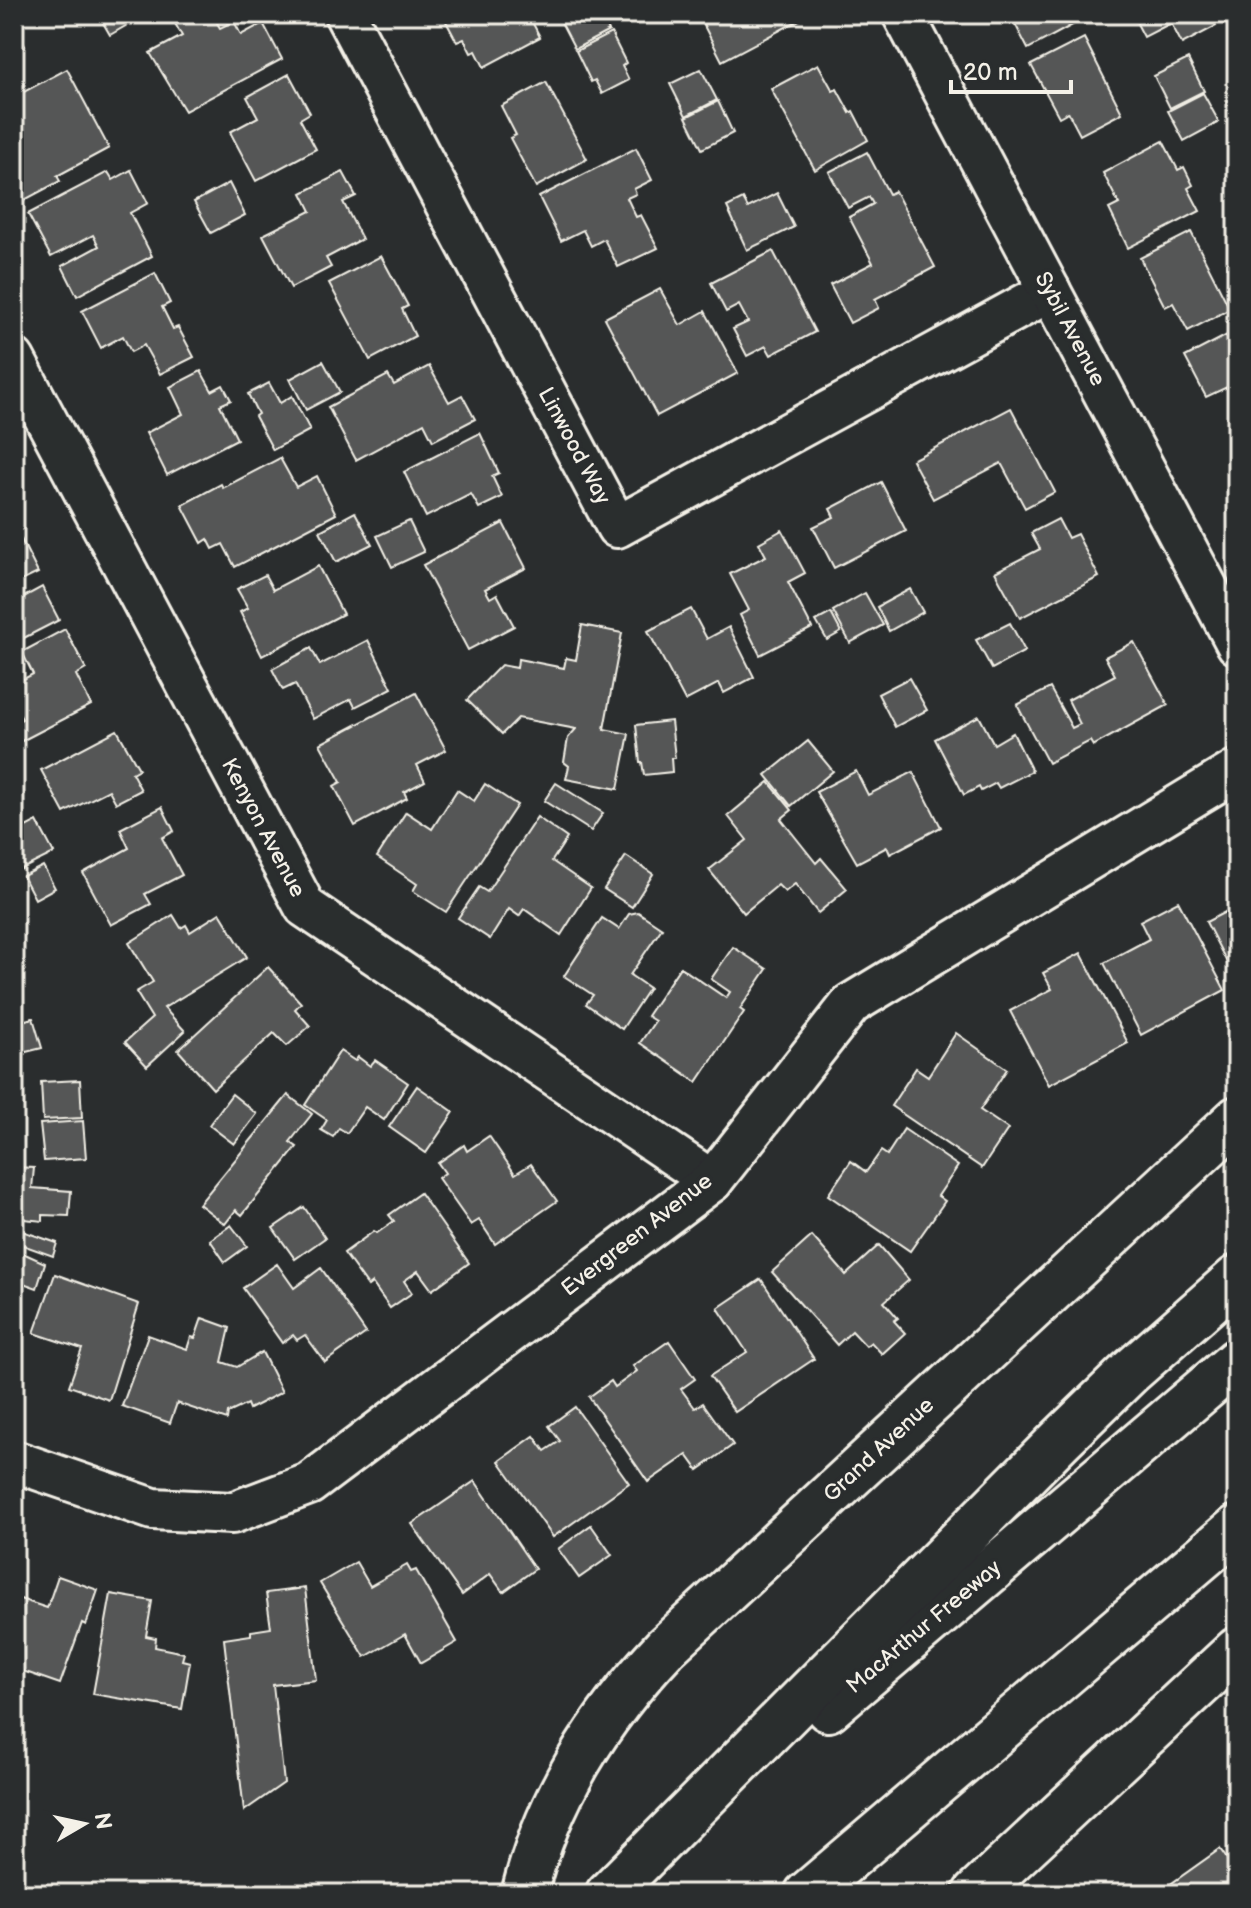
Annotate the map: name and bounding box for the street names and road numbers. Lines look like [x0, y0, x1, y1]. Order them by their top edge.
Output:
street label: Sybil Avenue [1029, 267, 1111, 391]
street label: Linwood Way [532, 383, 616, 509]
street label: Kenyon Avenue [215, 754, 311, 902]
street label: Evergreen Avenue [556, 1168, 718, 1302]
street label: Grand Avenue [818, 1392, 940, 1508]
street label: MacArthur Freeway [841, 1554, 1007, 1700]

